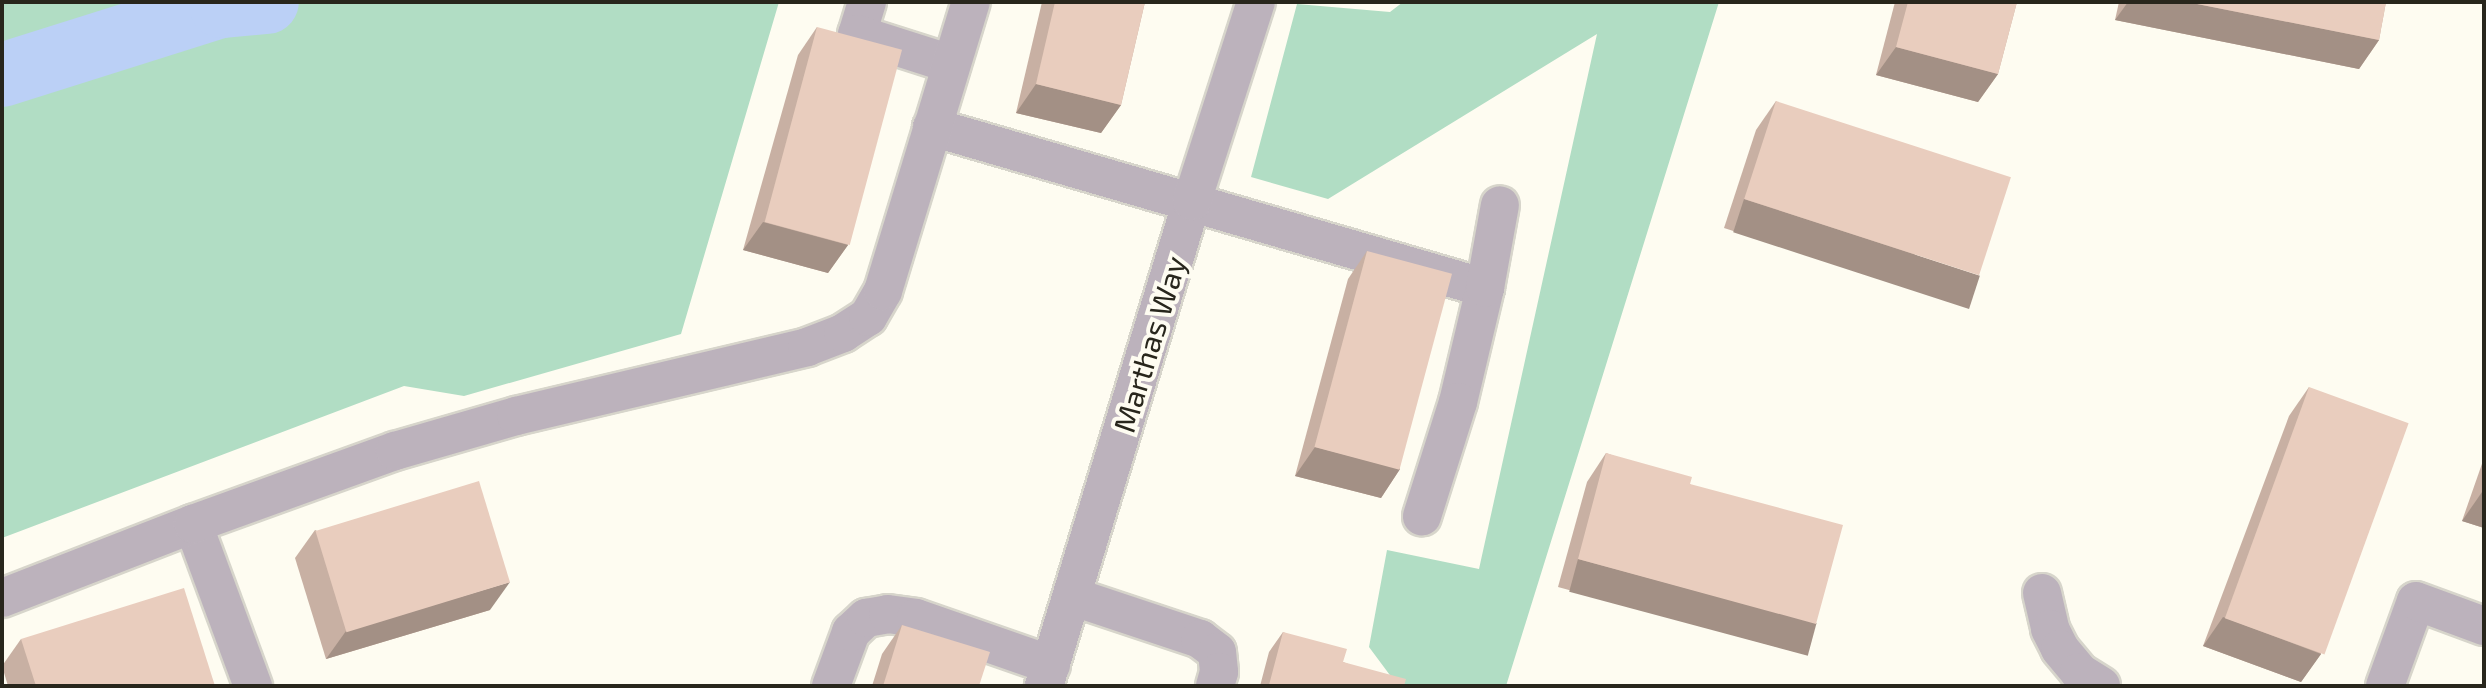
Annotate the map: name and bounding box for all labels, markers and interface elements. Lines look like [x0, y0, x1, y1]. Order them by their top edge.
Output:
street label: Marthas Way [1105, 251, 1193, 437]

